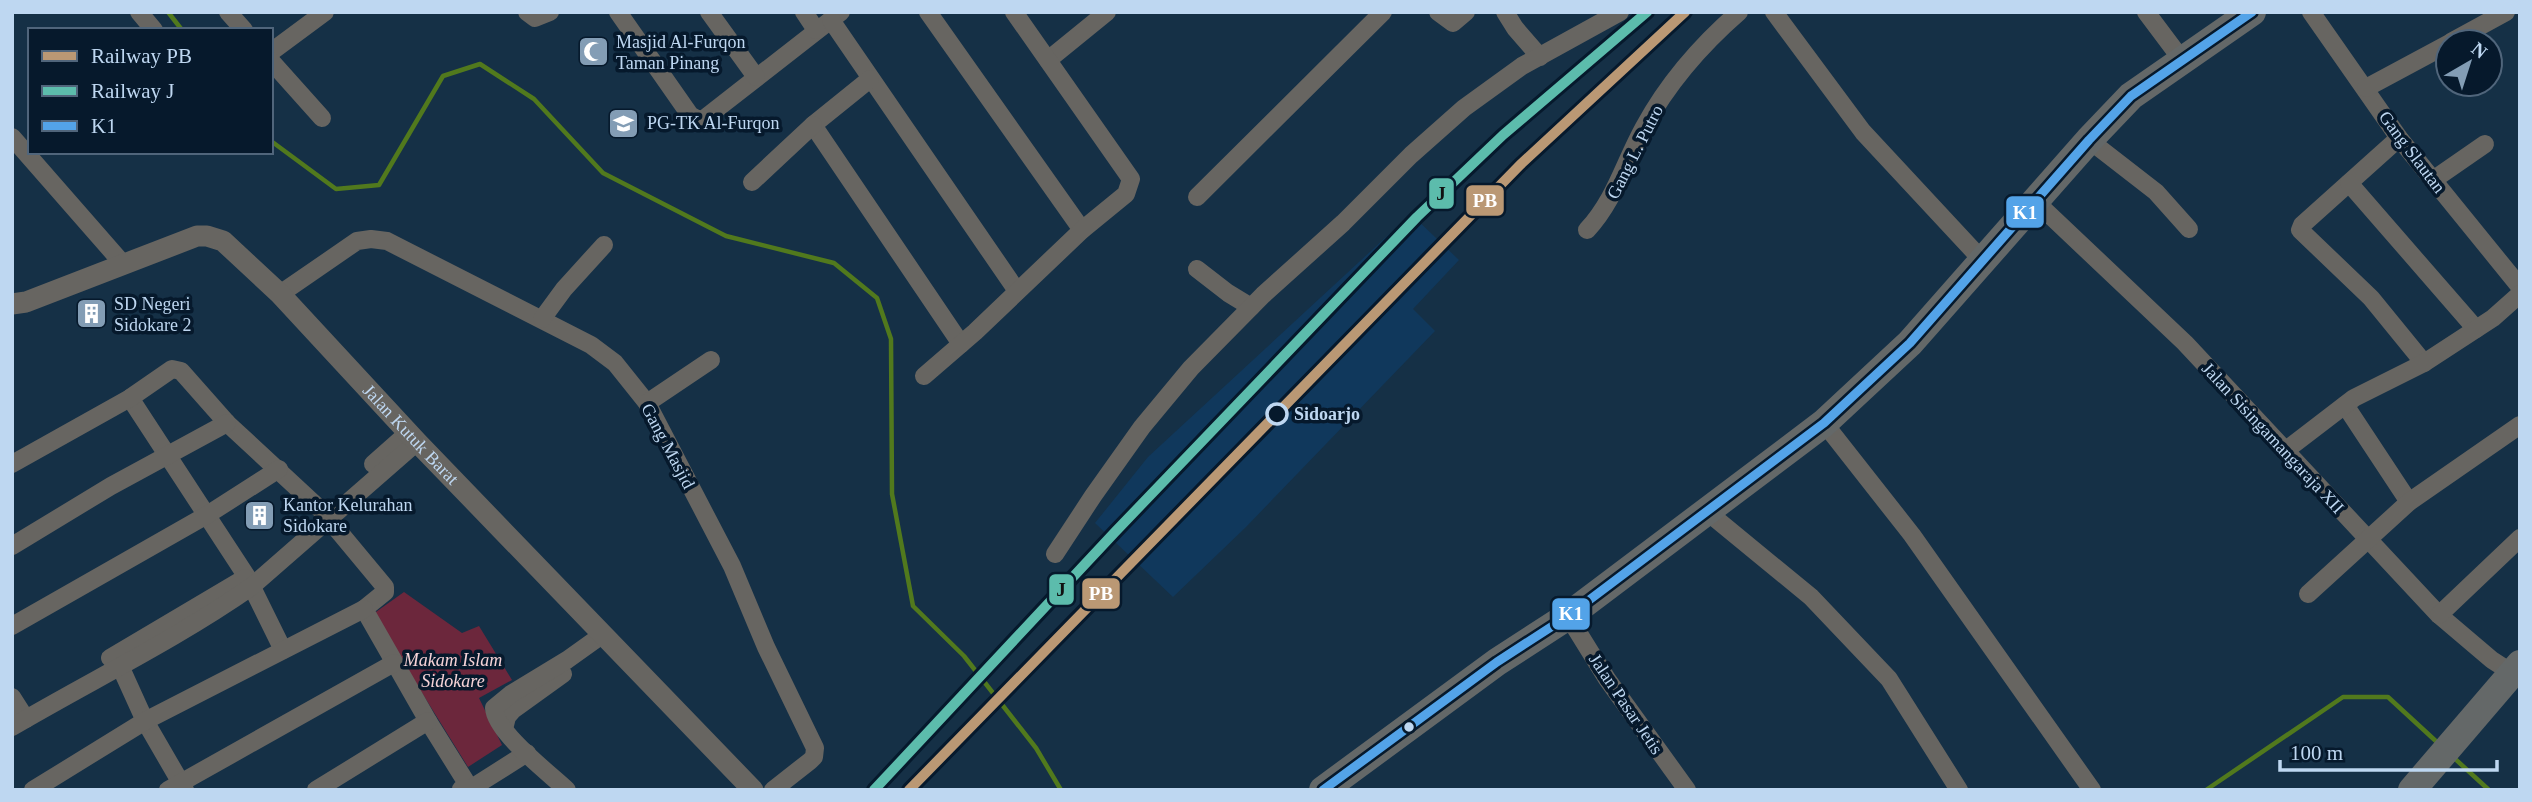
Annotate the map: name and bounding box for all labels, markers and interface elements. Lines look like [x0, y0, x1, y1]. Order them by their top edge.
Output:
legend [28, 28, 273, 154]
north arrow [2434, 28, 2504, 98]
place label: Masjid Al-Furqon Taman Pinang [616, 32, 746, 73]
mosque icon: Masjid Al-Furqon Taman Pinang [576, 35, 610, 69]
text: N [2467, 38, 2492, 63]
text: Railway PB [91, 44, 192, 68]
text: Railway J [91, 79, 174, 103]
street label: Gang L. Putro [1603, 102, 1667, 202]
school or university icon: PG-TK Al-Furqon [607, 106, 641, 140]
street label: Gang Slautan [2375, 107, 2449, 197]
place label: PG-TK Al-Furqon [647, 113, 780, 133]
text: K1 [91, 114, 117, 138]
line badge: J [1428, 177, 1455, 210]
text: J [1436, 183, 1446, 204]
line badge: PB [1465, 184, 1505, 217]
text: PB [1473, 190, 1497, 211]
line badge: K1 [2005, 195, 2045, 229]
text: K1 [2013, 202, 2037, 223]
place label: SD Negeri Sidokare 2 [114, 294, 191, 335]
building icon: SD Negeri Sidokare 2 [74, 297, 108, 331]
street label: Jalan Sisingamangaraja XII [2198, 358, 2348, 518]
street label: Jalan Kutuk Barat [359, 380, 463, 489]
street label: Gang Masjid [637, 400, 699, 492]
marker: Sidoarjo [1266, 403, 1288, 425]
place label: Sidoarjo [1294, 404, 1360, 424]
place label: Kantor Kelurahan Sidokare [283, 495, 412, 536]
building icon: Kantor Kelurahan Sidokare [243, 498, 277, 532]
line badge: J [1048, 573, 1075, 606]
line badge: PB [1081, 577, 1121, 610]
text: J [1056, 579, 1066, 600]
text: PB [1089, 583, 1113, 604]
line badge: K1 [1551, 597, 1591, 631]
text: K1 [1559, 603, 1583, 624]
park label: Makam Islam Sidokare [403, 650, 502, 691]
street label: Jalan Pasar Jetis [1585, 650, 1667, 758]
unlabelled marker [1402, 720, 1416, 734]
scale bar [2280, 728, 2497, 772]
text: 100 m [2290, 741, 2343, 765]

